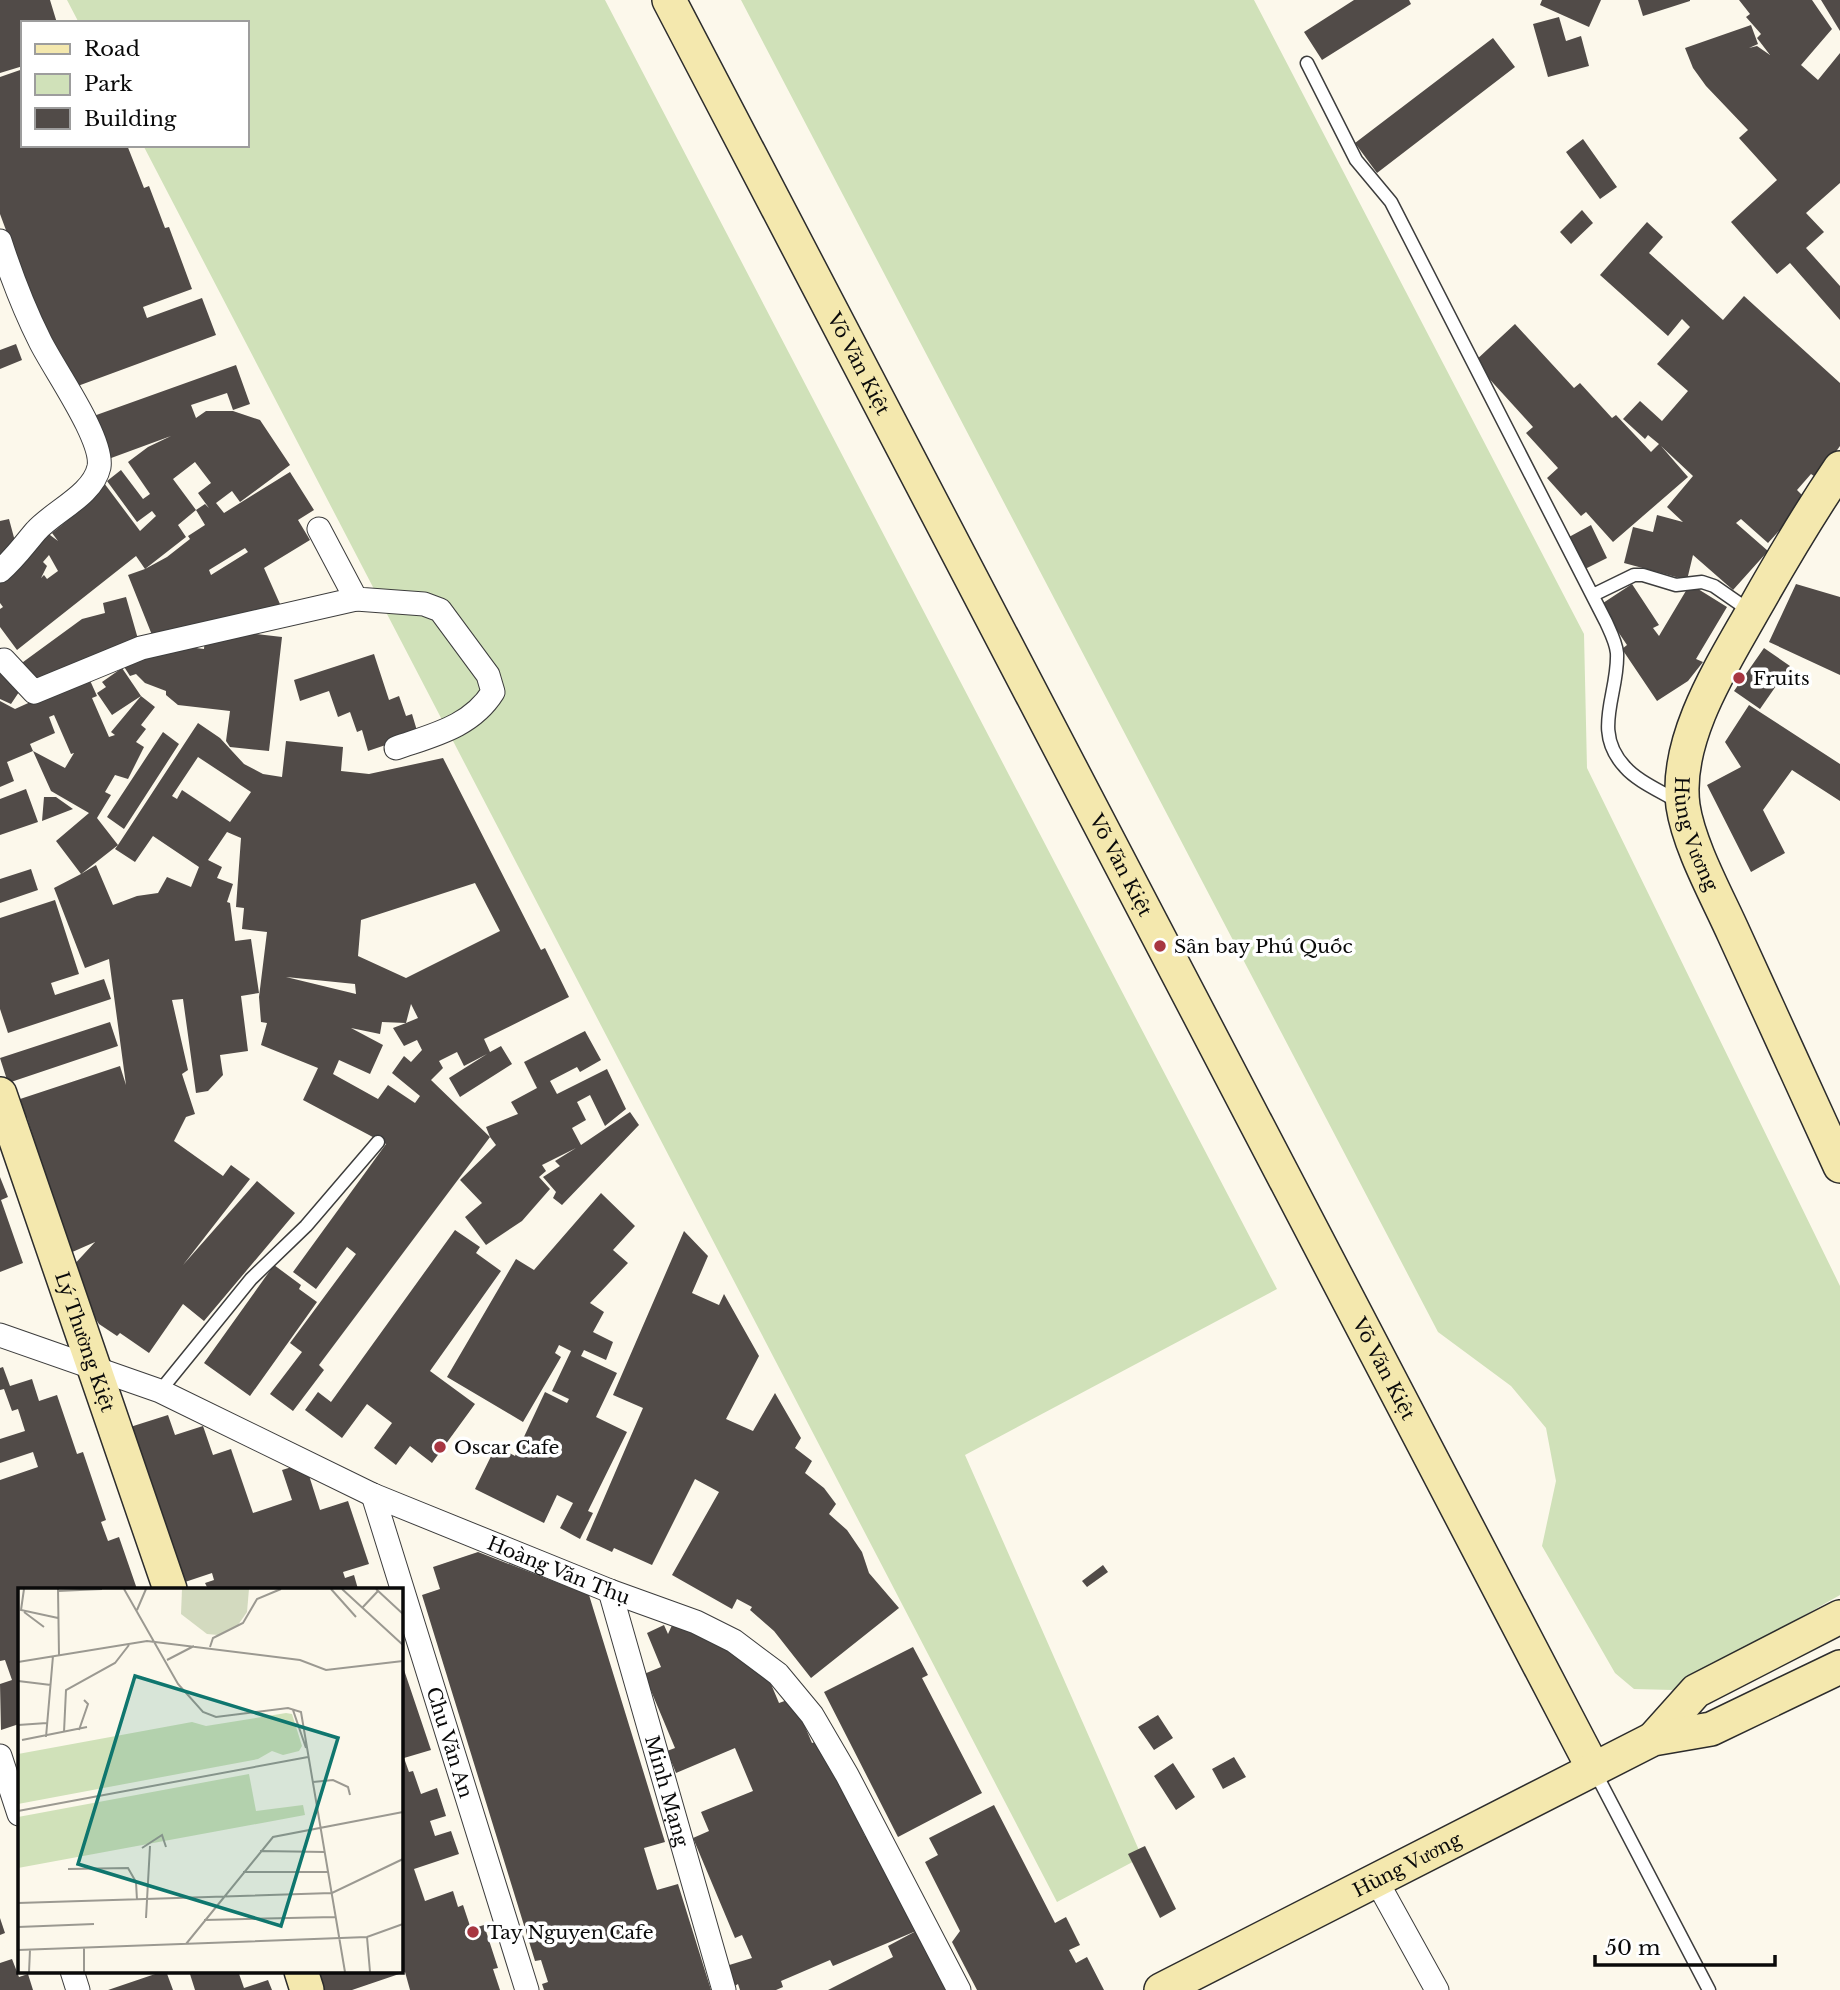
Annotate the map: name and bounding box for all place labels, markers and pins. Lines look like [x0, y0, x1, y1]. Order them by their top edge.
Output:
place label: Fruits [1753, 667, 1810, 690]
marker: Fruits [1731, 670, 1747, 686]
place label: Sân bay Phú Quốc [1174, 935, 1353, 958]
marker: Sân bay Phú Quốc [1152, 938, 1168, 954]
place label: Oscar Cafe [454, 1436, 560, 1459]
marker: Oscar Cafe [432, 1439, 448, 1455]
place label: Tay Nguyen Cafe [487, 1921, 654, 1944]
marker: Tay Nguyen Cafe [465, 1924, 481, 1940]

